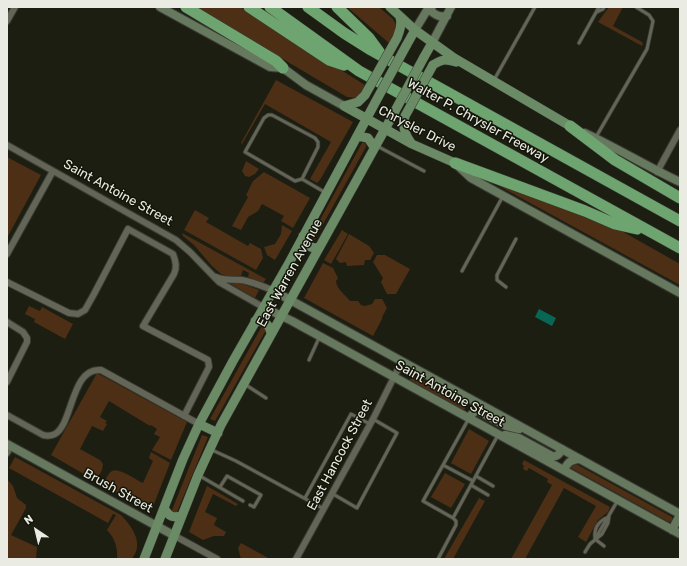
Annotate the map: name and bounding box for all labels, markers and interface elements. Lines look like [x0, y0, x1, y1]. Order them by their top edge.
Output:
street label: Walter P. Chrysler Freeway [404, 76, 552, 166]
street label: Chrysler Drive [376, 103, 458, 155]
street label: Saint Antoine Street [61, 156, 175, 230]
street label: East Warren Avenue [254, 216, 326, 330]
street label: Saint Antoine Street [393, 357, 507, 431]
street label: East Hancock Street [304, 397, 376, 513]
street label: Brush Street [81, 466, 155, 516]
north arrow [16, 510, 56, 550]
text: N [22, 512, 36, 527]

